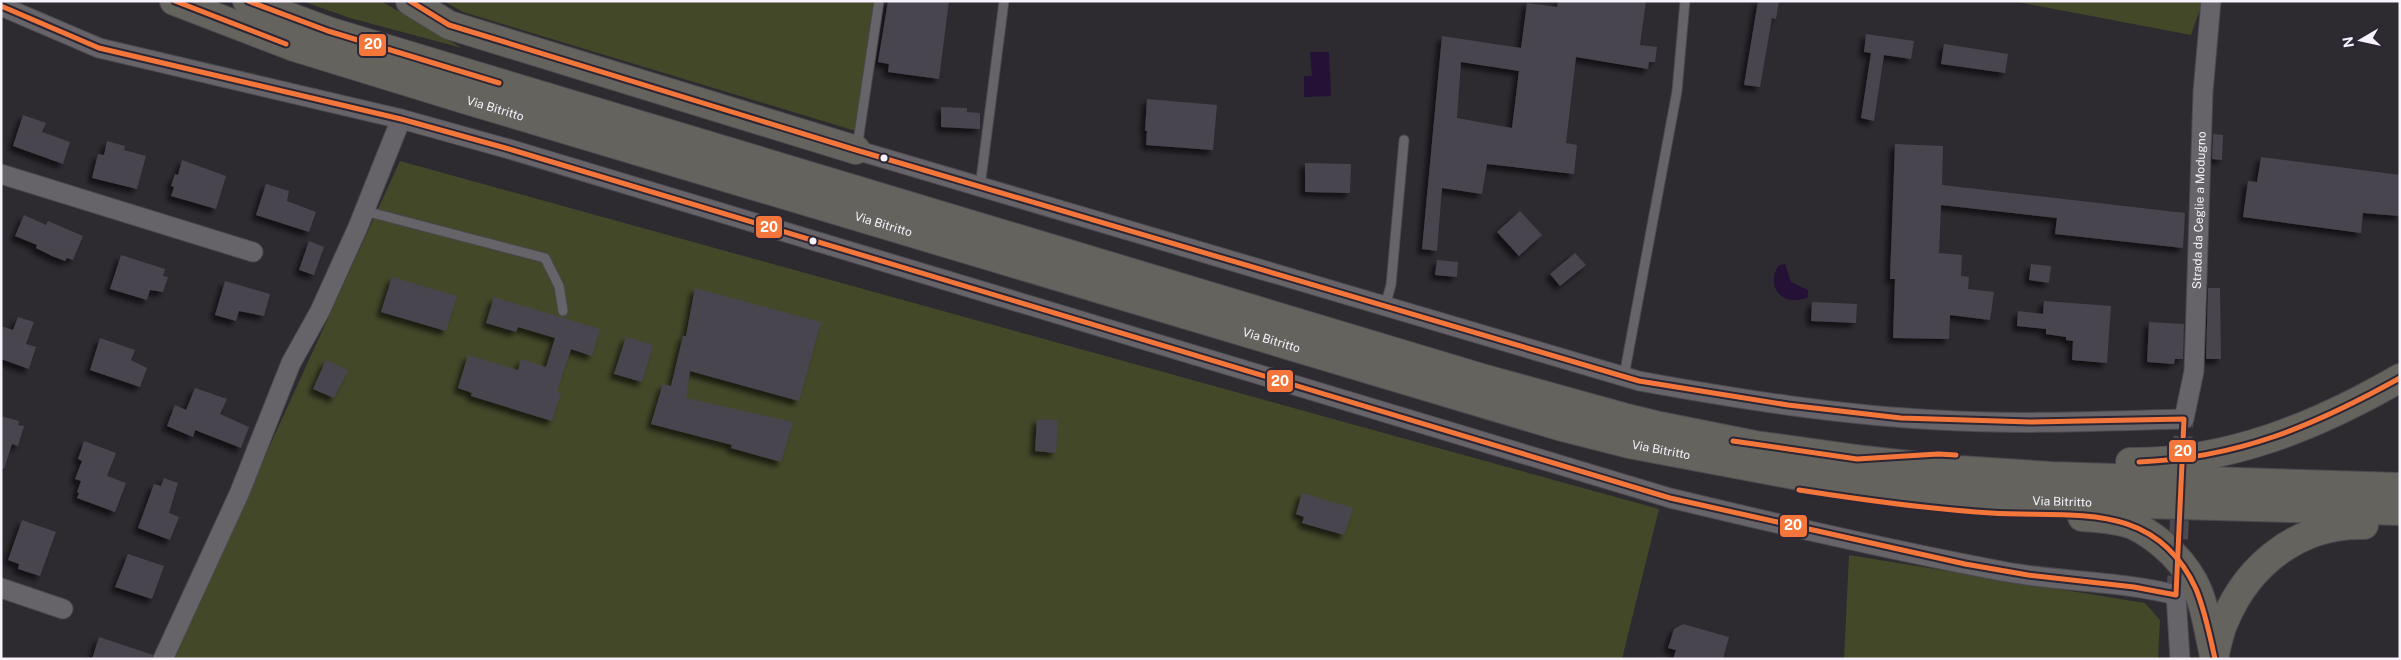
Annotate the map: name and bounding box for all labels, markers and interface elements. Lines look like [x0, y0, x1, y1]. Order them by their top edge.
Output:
north arrow [2336, 15, 2386, 65]
line badge: 20 [358, 33, 387, 57]
text: N [2339, 35, 2357, 49]
text: 20 [364, 36, 382, 52]
street label: Via Bitritto [465, 93, 526, 124]
street label: Strada da Ceglie a Modugno [2190, 131, 2209, 289]
unlabelled marker [879, 153, 889, 163]
street label: Via Bitritto [853, 209, 914, 240]
line badge: 20 [755, 215, 783, 239]
text: 20 [760, 219, 778, 235]
unlabelled marker [808, 236, 818, 246]
street label: Via Bitritto [1241, 325, 1302, 356]
line badge: 20 [1266, 369, 1294, 393]
text: 20 [1271, 373, 1289, 389]
street label: Via Bitritto [1631, 438, 1692, 462]
line badge: 20 [2168, 439, 2197, 463]
text: 20 [2174, 443, 2192, 459]
street label: Via Bitritto [2032, 494, 2092, 510]
line badge: 20 [1779, 514, 1808, 538]
text: 20 [1784, 517, 1802, 533]

